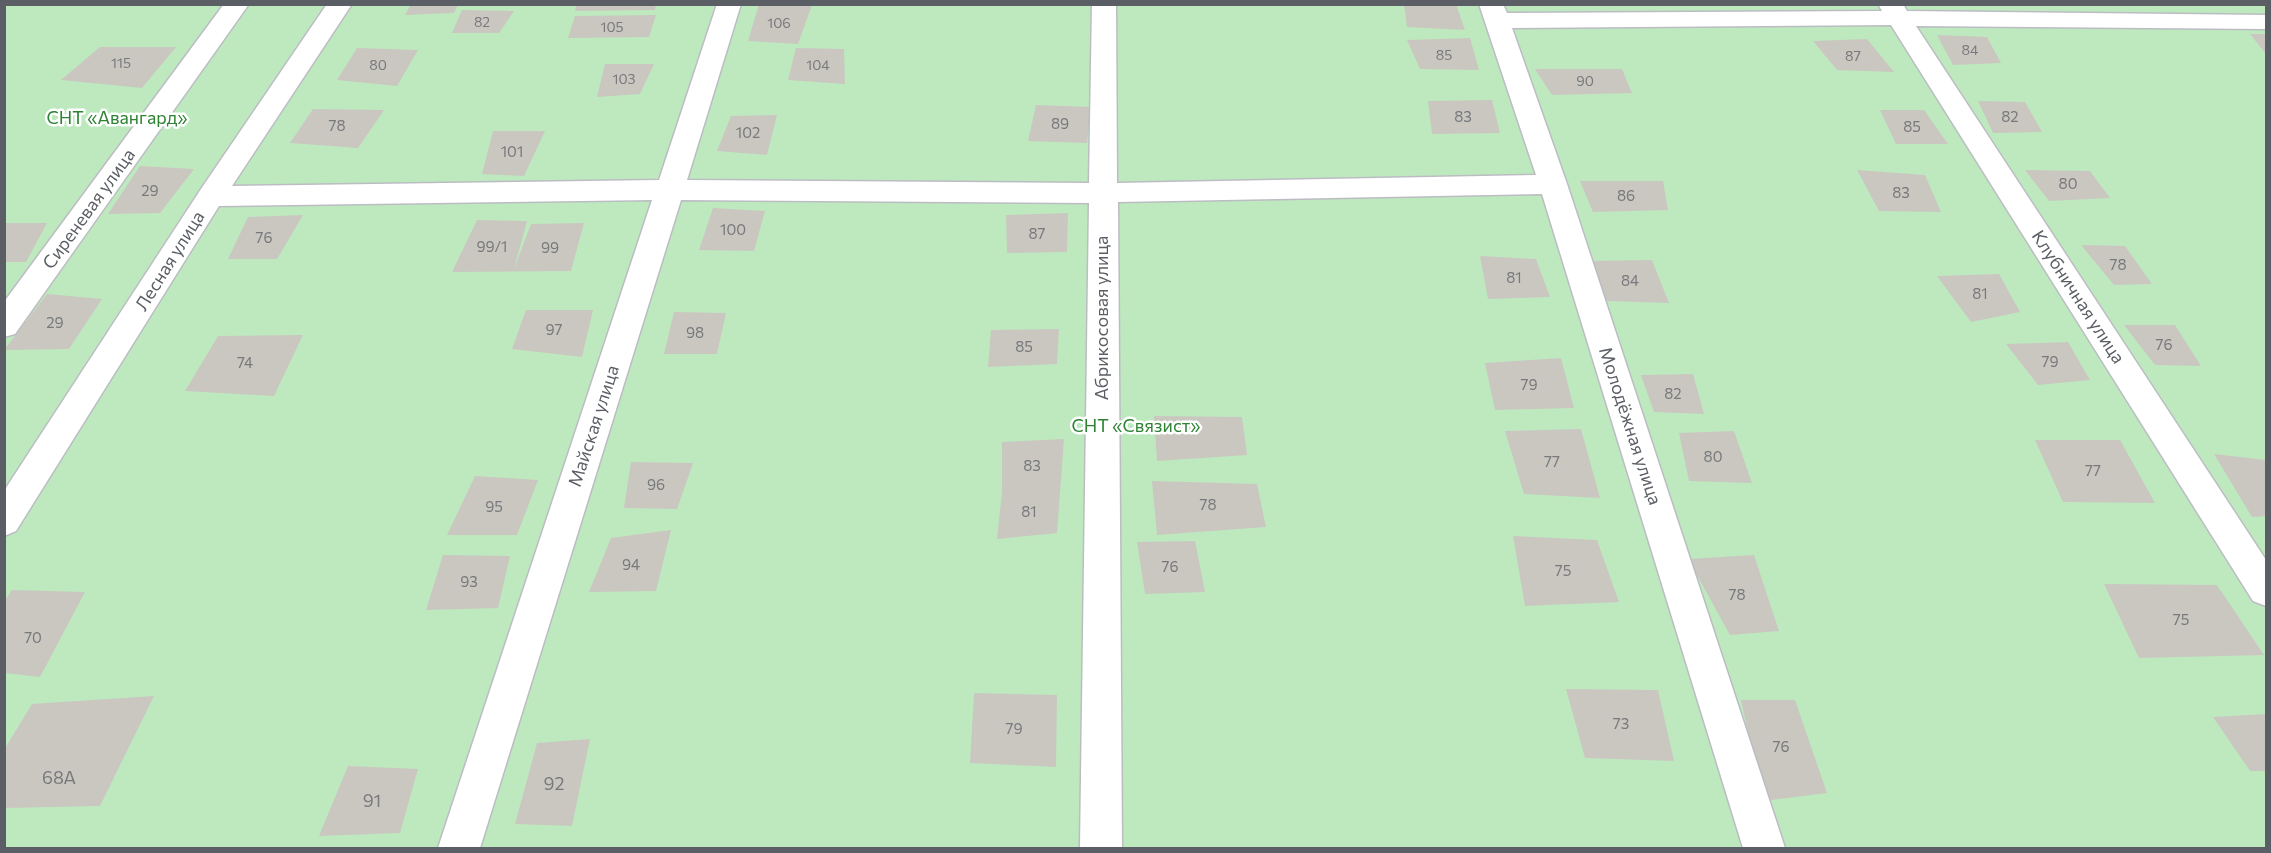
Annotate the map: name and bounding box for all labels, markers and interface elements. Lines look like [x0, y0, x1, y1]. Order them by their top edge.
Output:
house number: 82 [474, 14, 490, 30]
house number: 106 [767, 15, 791, 31]
house number: 105 [600, 19, 624, 35]
house number: 84 [1962, 42, 1978, 58]
house number: 85 [1436, 47, 1452, 63]
house number: 87 [1845, 48, 1861, 64]
house number: 115 [111, 55, 131, 71]
house number: 80 [369, 57, 387, 73]
house number: 104 [806, 57, 830, 73]
house number: 103 [612, 71, 636, 87]
house number: 90 [1576, 73, 1594, 89]
park label: СНТ «Авангард» [46, 107, 188, 129]
house number: 83 [1454, 108, 1472, 126]
house number: 82 [2001, 108, 2019, 126]
house number: 89 [1051, 115, 1069, 133]
house number: 78 [329, 117, 345, 135]
house number: 85 [1903, 118, 1921, 136]
house number: 102 [736, 124, 760, 142]
house number: 101 [501, 143, 523, 161]
street label: Сиреневая улица [38, 145, 140, 273]
house number: 80 [2059, 175, 2077, 193]
house number: 29 [141, 182, 159, 200]
house number: 83 [1892, 184, 1910, 202]
house number: 86 [1617, 187, 1635, 205]
street label: Лесная улица [131, 207, 209, 315]
house number: 100 [720, 221, 746, 239]
house number: 87 [1029, 225, 1045, 243]
street label: Клубничная улица [2027, 226, 2129, 368]
house number: 76 [256, 229, 272, 247]
street label: Абрикосовая улица [1091, 236, 1113, 400]
house number: 99/1 [477, 238, 507, 256]
house number: 99 [541, 239, 559, 257]
house number: 78 [2110, 256, 2126, 274]
house number: 81 [1506, 269, 1522, 287]
house number: 84 [1621, 272, 1639, 290]
house number: 81 [1972, 285, 1988, 303]
house number: 29 [46, 314, 64, 332]
house number: 97 [546, 321, 562, 339]
house number: 98 [686, 324, 704, 342]
house number: 76 [2156, 336, 2172, 354]
house number: 85 [1015, 338, 1033, 356]
street label: Молодёжная улица [1594, 344, 1666, 508]
house number: 79 [2042, 353, 2058, 371]
house number: 74 [237, 354, 253, 372]
street label: Майская улица [564, 362, 624, 490]
house number: 79 [1521, 376, 1537, 394]
house number: 82 [1664, 385, 1682, 403]
park label: СНТ «Связист» [1072, 415, 1200, 437]
house number: 80 [1704, 448, 1722, 466]
house number: 77 [1544, 453, 1560, 471]
house number: 83 [1023, 457, 1041, 475]
house number: 77 [2085, 462, 2101, 480]
house number: 96 [647, 476, 665, 494]
house number: 78 [1200, 496, 1216, 514]
house number: 95 [485, 498, 503, 516]
house number: 81 [1021, 503, 1037, 521]
house number: 94 [622, 556, 640, 574]
house number: 76 [1162, 558, 1178, 576]
house number: 75 [1555, 562, 1571, 580]
house number: 93 [460, 573, 478, 591]
house number: 78 [1729, 586, 1745, 604]
house number: 75 [2173, 611, 2189, 629]
house number: 70 [24, 629, 42, 647]
house number: 73 [1613, 715, 1629, 733]
house number: 79 [1006, 720, 1022, 738]
house number: 76 [1773, 738, 1789, 756]
house number: 68А [42, 767, 76, 789]
house number: 92 [544, 773, 564, 795]
house number: 91 [363, 790, 381, 812]

